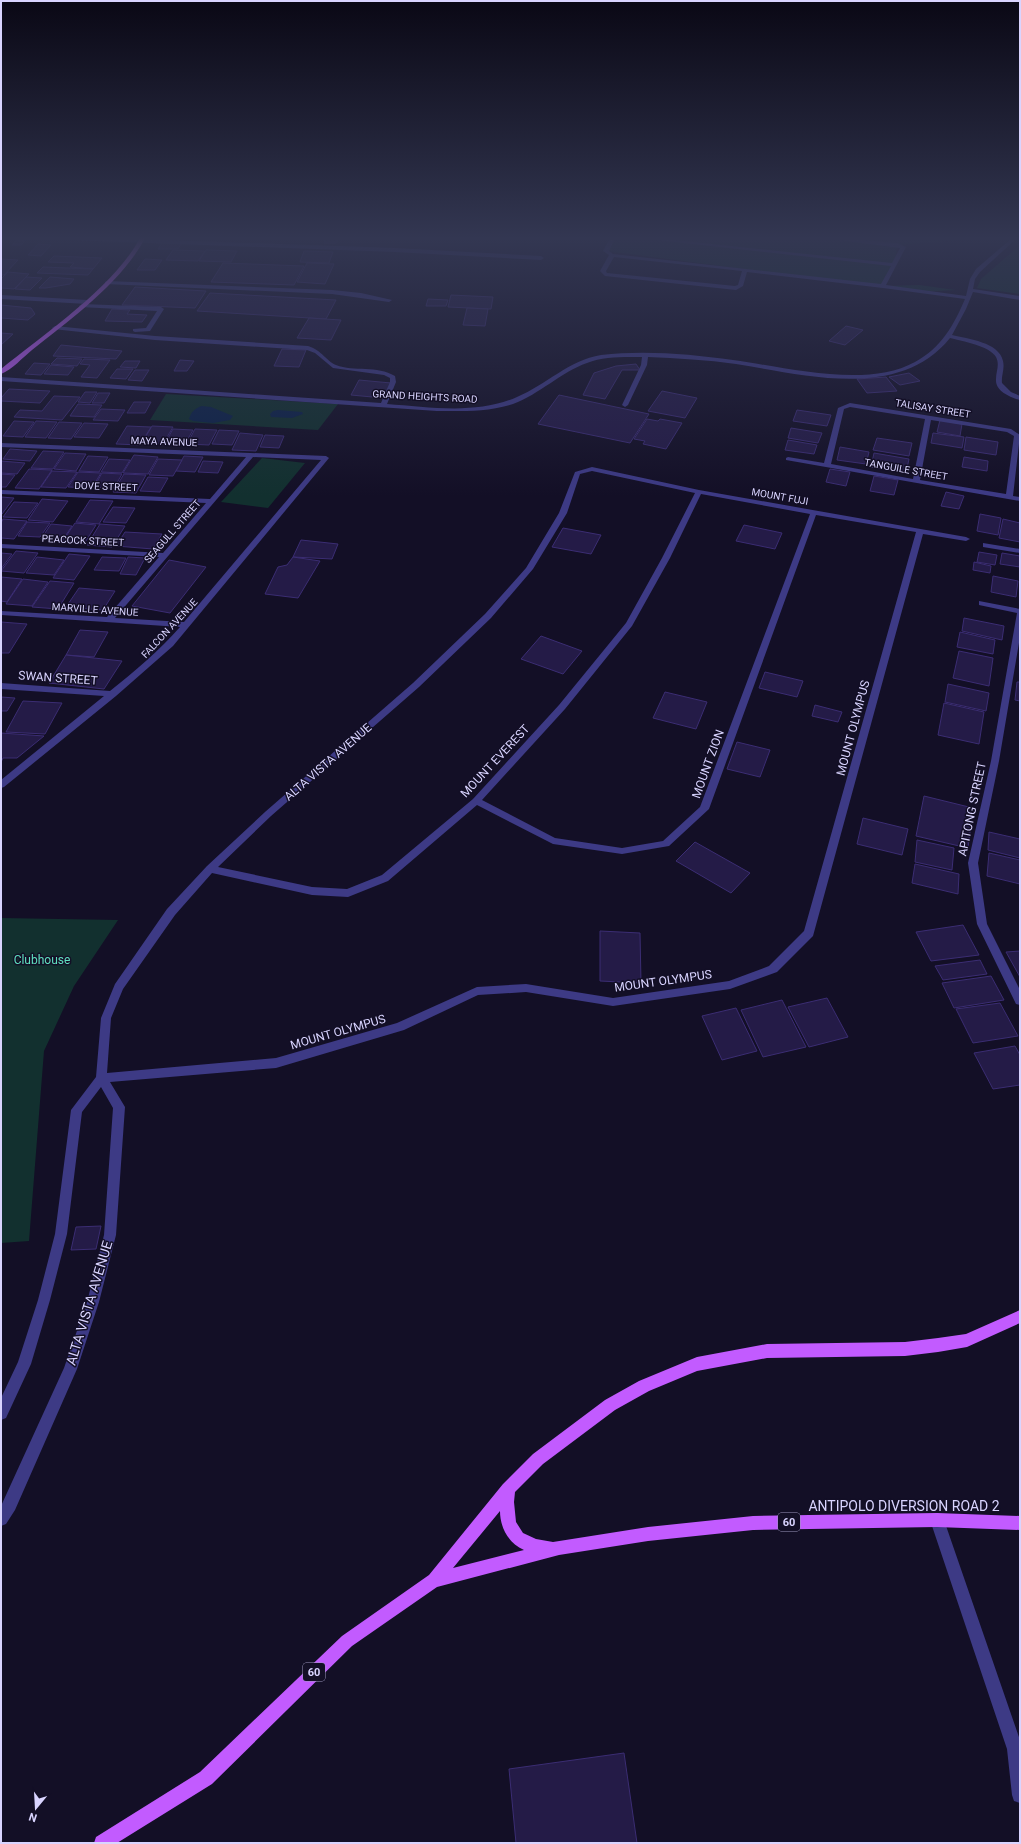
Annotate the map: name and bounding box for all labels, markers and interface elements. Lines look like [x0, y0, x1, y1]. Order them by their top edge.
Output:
street label: GRAND HEIGHTS ROAD [372, 388, 478, 405]
street label: TALISAY STREET [894, 397, 971, 420]
street label: MAYA AVENUE [130, 435, 198, 448]
street label: TANGUILE STREET [863, 457, 948, 482]
street label: DOVE STREET [74, 480, 138, 493]
street label: MOUNT FUJI [751, 486, 809, 507]
street label: SEAGULL STREET [142, 497, 203, 565]
street label: PEACOCK STREET [41, 533, 125, 548]
street label: FALCON AVENUE [139, 596, 200, 660]
street label: MARVILLE AVENUE [51, 601, 139, 618]
street label: SWAN STREET [18, 668, 98, 688]
street label: MOUNT OLYMPUS [834, 679, 872, 777]
street label: ALTA VISTA AVENUE [282, 720, 374, 804]
street label: MOUNT EVEREST [458, 722, 532, 800]
street label: MOUNT ZION [689, 728, 727, 800]
street label: APITONG STREET [955, 761, 989, 857]
park label: Clubhouse [14, 953, 70, 967]
street label: MOUNT OLYMPUS [613, 967, 713, 995]
street label: MOUNT OLYMPUS [289, 1012, 387, 1052]
street label: ALTA VISTA AVENUE [62, 1239, 116, 1367]
street label: ANTIPOLO DIVERSION ROAD 2 [808, 1498, 1000, 1514]
road number: 60 [778, 1513, 800, 1531]
road number: 60 [303, 1663, 325, 1681]
north arrow [16, 1788, 56, 1828]
text: N [27, 1810, 39, 1824]

